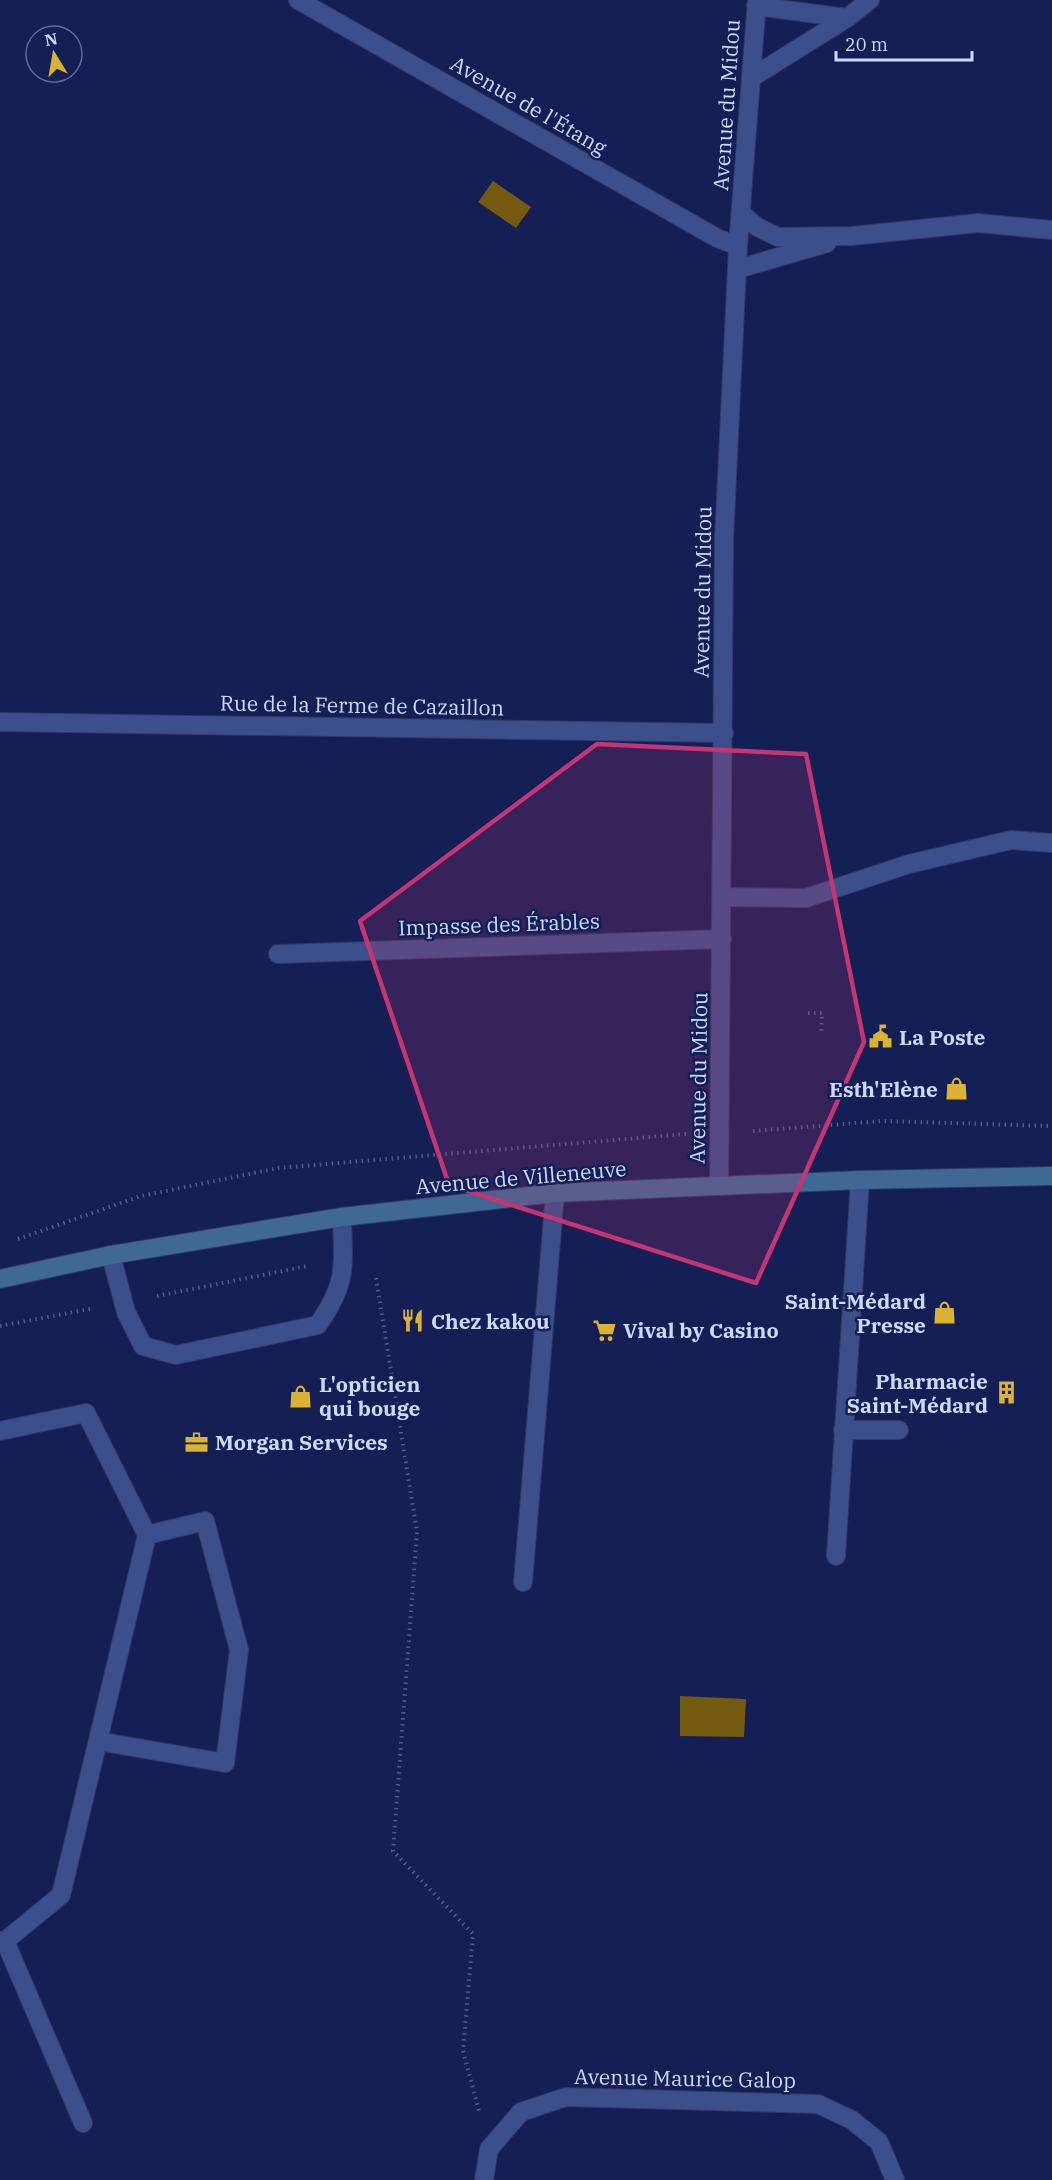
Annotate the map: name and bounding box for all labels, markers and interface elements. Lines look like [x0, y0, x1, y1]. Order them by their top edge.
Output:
street label: Avenue du Midou [706, 18, 746, 192]
north arrow [24, 24, 84, 84]
scale bar [836, 24, 972, 62]
text: N [43, 28, 59, 50]
text: 20 m [845, 33, 888, 56]
street label: Avenue de l'Étang [446, 49, 613, 161]
street label: Avenue du Midou [687, 506, 717, 678]
street label: Rue de la Ferme de Cazaillon [220, 689, 504, 721]
street label: Impasse des Érables [398, 906, 600, 942]
street label: Avenue du Midou [683, 992, 713, 1164]
place label: La Poste [899, 1023, 985, 1051]
public building icon: La Poste [868, 1024, 894, 1050]
place label: Esth'Elène [829, 1075, 938, 1103]
shop icon: Esth'Elène [943, 1076, 969, 1102]
street label: Avenue de Villeneuve [414, 1154, 628, 1200]
place label: Saint-Médard Presse [785, 1287, 926, 1339]
shop icon: Saint-Médard Presse [931, 1300, 957, 1326]
place label: Chez kakou [431, 1307, 550, 1335]
restaurant icon: Chez kakou [400, 1308, 426, 1334]
place label: Vival by Casino [623, 1316, 779, 1344]
supermarket icon: Vival by Casino [592, 1317, 618, 1343]
place label: Pharmacie Saint-Médard [847, 1367, 988, 1419]
place label: L'opticien qui bouge [319, 1370, 420, 1422]
building icon: Pharmacie Saint-Médard [993, 1380, 1019, 1406]
shop icon: L'opticien qui bouge [288, 1383, 314, 1409]
place label: Morgan Services [215, 1428, 388, 1456]
office icon: Morgan Services [184, 1429, 210, 1455]
street label: Avenue Maurice Galop [574, 2062, 796, 2094]

